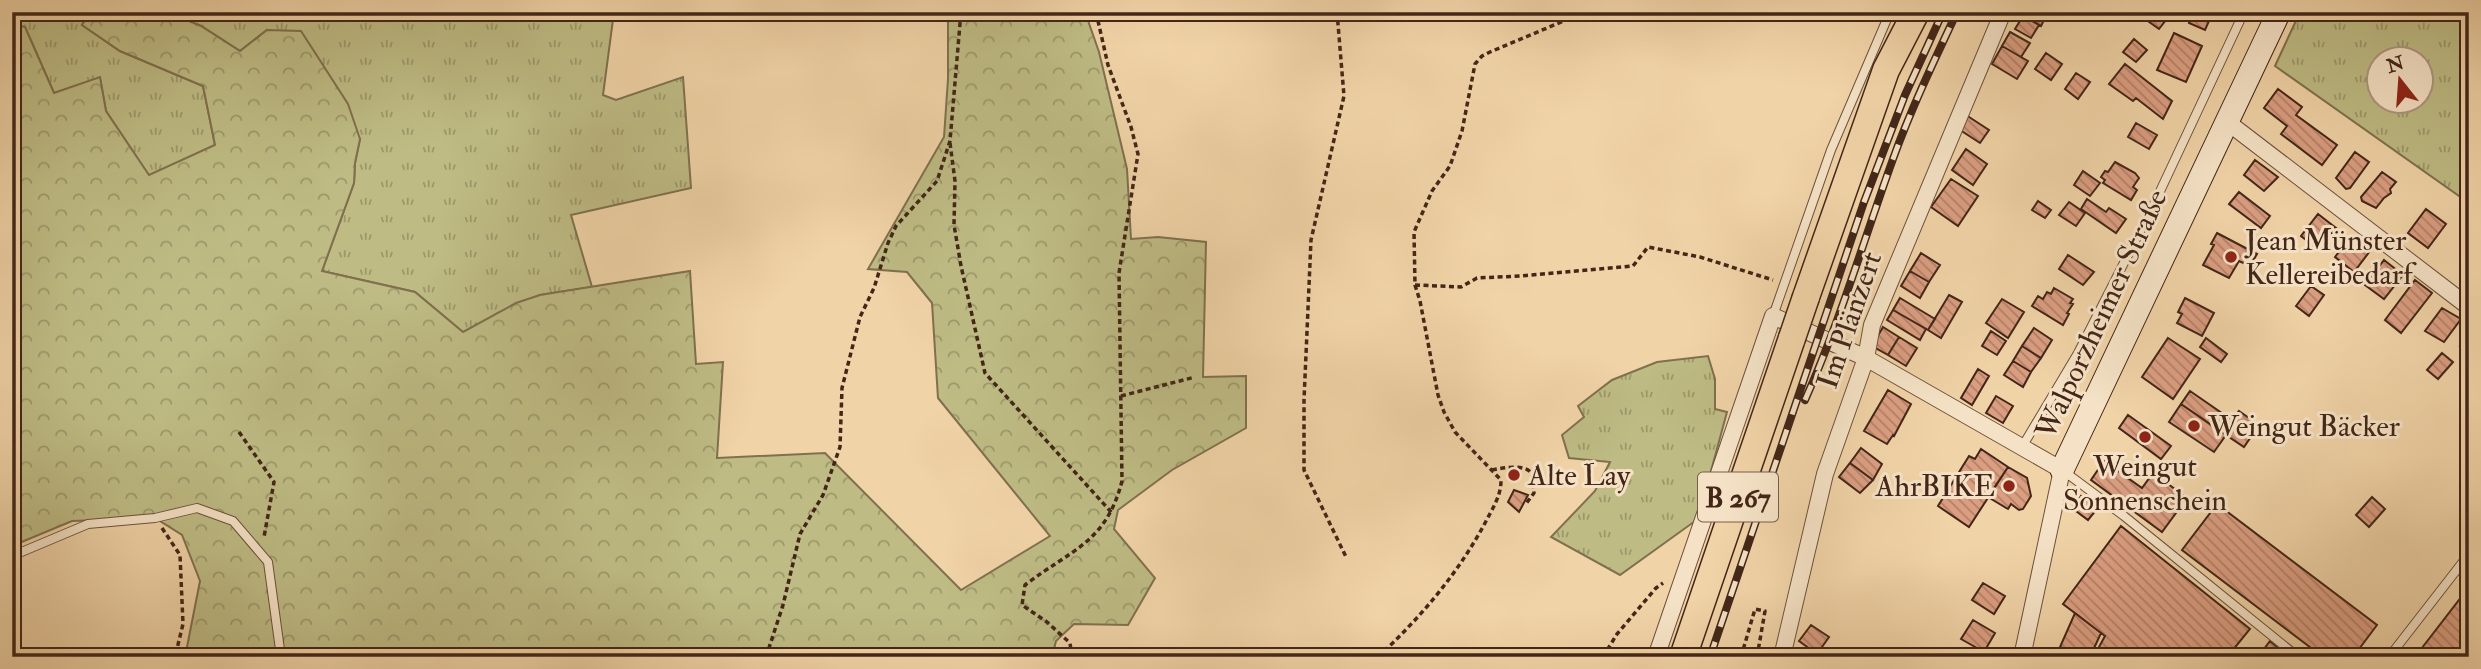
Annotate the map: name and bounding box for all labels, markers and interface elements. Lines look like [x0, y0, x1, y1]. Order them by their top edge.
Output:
north arrow [2366, 46, 2436, 116]
text: N [2383, 50, 2408, 79]
street label: Walporzheimer Straße [2027, 183, 2176, 446]
place label: Jean Münster Kellereibedarf [2244, 222, 2417, 293]
street label: Im Plänzert [1809, 246, 1890, 394]
marker: Jean Münster Kellereibedarf [2223, 249, 2239, 265]
place label: Weingut Bäcker [2207, 408, 2400, 445]
marker: Weingut Bäcker [2186, 418, 2202, 434]
marker: Weingut Sonnenschein [2137, 429, 2153, 445]
place label: Weingut Sonnenschein [2063, 448, 2227, 519]
place label: Alte Lay [1527, 457, 1631, 494]
marker: Alte Lay [1506, 467, 1522, 483]
place label: AhrBIKE [1874, 468, 1995, 505]
road number: B 267 [1698, 472, 1778, 522]
marker: AhrBIKE [2001, 478, 2017, 494]

